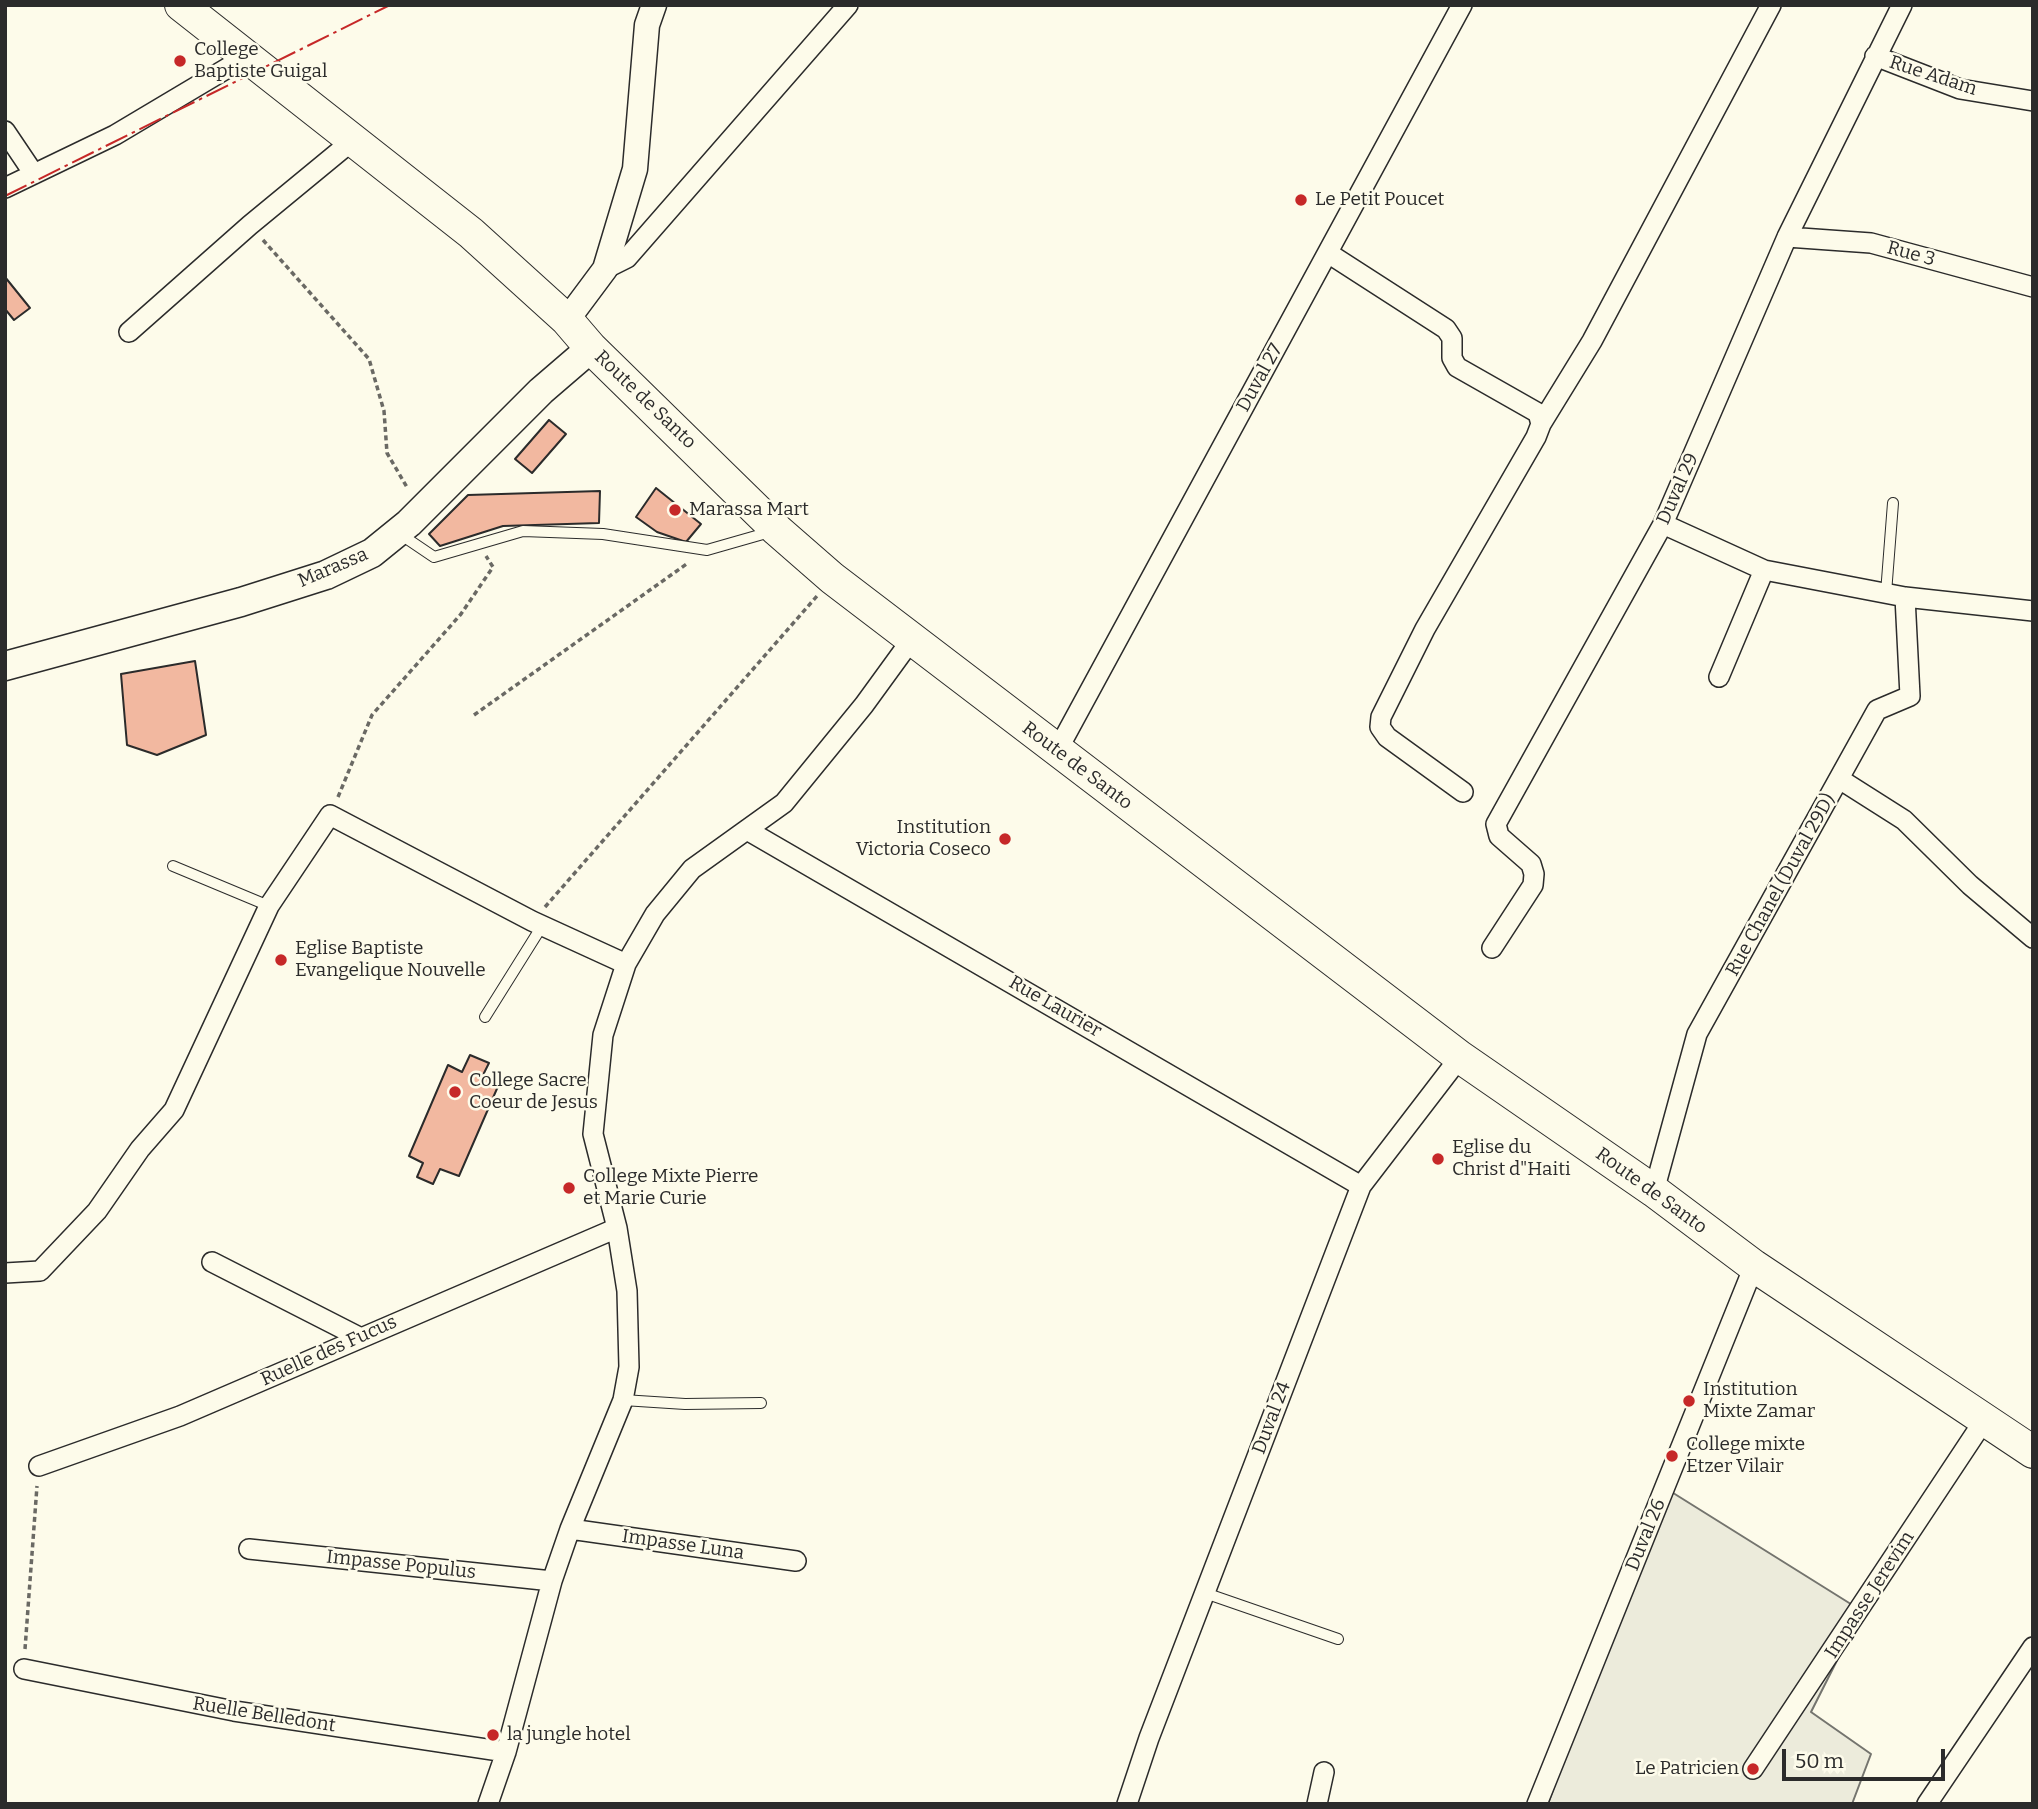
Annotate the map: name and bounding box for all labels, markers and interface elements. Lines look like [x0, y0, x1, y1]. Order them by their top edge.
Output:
place label: College Baptiste Guigal [194, 39, 327, 83]
street label: Rue Adam [1886, 51, 1980, 101]
marker: College Baptiste Guigal [172, 53, 188, 69]
place label: Le Petit Poucet [1315, 189, 1444, 211]
marker: Le Petit Poucet [1293, 192, 1309, 208]
street label: Rue 3 [1884, 237, 1938, 271]
street label: Duval 27 [1232, 340, 1288, 416]
street label: Route de Santo [590, 346, 700, 454]
street label: Duval 29 [1652, 450, 1704, 528]
place label: Marassa Mart [689, 499, 809, 521]
marker: Marassa Mart [667, 502, 683, 518]
street label: Marassa [295, 543, 371, 593]
street label: Route de Santo [1017, 717, 1137, 815]
street label: Rue Chanel (Duval 29D) [1721, 790, 1841, 980]
place label: Institution Victoria Coseco [856, 817, 991, 861]
marker: Institution Victoria Coseco [997, 831, 1013, 847]
place label: Eglise Baptiste Evangelique Nouvelle [295, 938, 486, 982]
marker: Eglise Baptiste Evangelique Nouvelle [273, 952, 289, 968]
street label: Rue Laurier [1005, 971, 1105, 1043]
place label: College Sacre Coeur de Jesus [469, 1070, 598, 1114]
marker: College Sacre Coeur de Jesus [447, 1084, 463, 1100]
place label: Eglise du Christ d"Haiti [1452, 1137, 1571, 1181]
street label: Route de Santo [1591, 1143, 1711, 1239]
marker: Eglise du Christ d"Haiti [1430, 1151, 1446, 1167]
place label: College Mixte Pierre et Marie Curie [583, 1166, 758, 1210]
marker: College Mixte Pierre et Marie Curie [561, 1180, 577, 1196]
street label: Ruelle des Fucus [257, 1311, 401, 1391]
street label: Duval 24 [1248, 1379, 1296, 1457]
place label: Institution Mixte Zamar [1703, 1379, 1815, 1423]
marker: Institution Mixte Zamar [1681, 1393, 1697, 1409]
place label: College mixte Etzer Vilair [1686, 1434, 1805, 1478]
marker: College mixte Etzer Vilair [1664, 1448, 1680, 1464]
street label: Duval 26 [1621, 1496, 1671, 1574]
street label: Impasse Luna [620, 1525, 746, 1565]
street label: Impasse Jerevim [1820, 1527, 1920, 1663]
street label: Impasse Populus [325, 1546, 477, 1584]
street label: Ruelle Belledont [191, 1692, 337, 1738]
place label: la jungle hotel [507, 1724, 631, 1746]
marker: la jungle hotel [485, 1727, 501, 1743]
scale bar [1786, 1736, 1949, 1780]
text: 50 m [1795, 1748, 1844, 1774]
place label: Le Patricien [1635, 1758, 1739, 1780]
marker: Le Patricien [1745, 1761, 1761, 1777]

